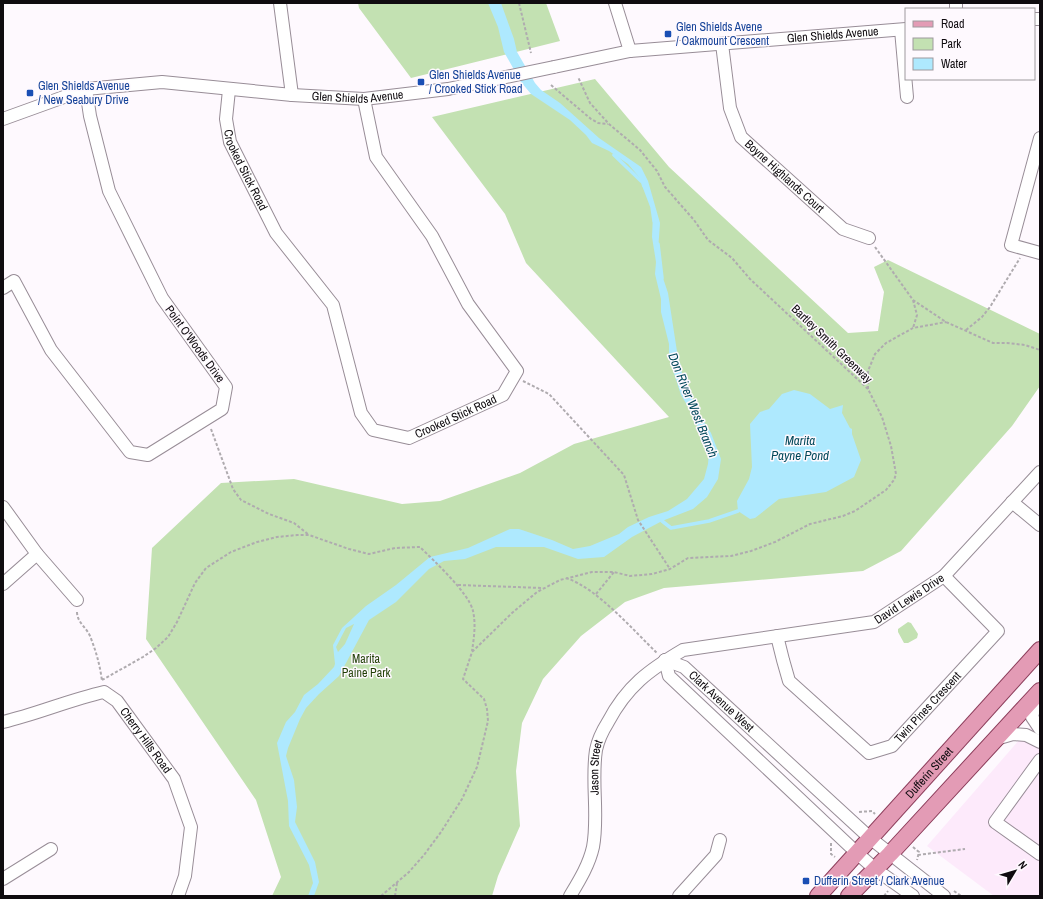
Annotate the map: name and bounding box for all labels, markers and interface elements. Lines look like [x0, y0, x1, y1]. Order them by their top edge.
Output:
legend [905, 8, 1035, 80]
text: Road [941, 16, 965, 32]
place label: Glen Shields Avene / Oakmount Crescent [676, 19, 769, 49]
street label: Glen Shields Avenue [786, 23, 879, 46]
marker: Glen Shields Avene / Oakmount Crescent [663, 29, 673, 39]
text: Park [941, 36, 961, 52]
text: Water [941, 56, 968, 72]
place label: Glen Shields Avenue / Crooked Stick Road [429, 67, 523, 97]
marker: Glen Shields Avenue / Crooked Stick Road [416, 77, 426, 87]
place label: Glen Shields Avenue / New Seabury Drive [38, 78, 130, 108]
street label: Glen Shields Avenue [311, 86, 404, 107]
marker: Glen Shields Avenue / New Seabury Drive [25, 88, 35, 98]
street label: Crooked Stick Road [220, 128, 271, 213]
street label: Boyne Highlands Court [741, 136, 828, 216]
street label: Bartley Smith Greenway [788, 301, 876, 387]
street label: Point O'Woods Drive [161, 302, 229, 386]
water label: Don River West Branch [664, 350, 722, 460]
street label: Crooked Stick Road [412, 391, 499, 442]
water label: Marita Payne Pond [771, 432, 829, 464]
street label: David Lewis Drive [871, 570, 947, 628]
park label: Marita Paine Park [342, 651, 390, 681]
street label: Clark Avenue West [685, 667, 758, 736]
street label: Twin Pines Crescent [891, 668, 965, 746]
street label: Cherry Hills Road [116, 704, 175, 777]
street label: Jason Street [586, 737, 606, 795]
street label: Dufferin Street [902, 743, 957, 802]
north arrow [995, 851, 1035, 891]
text: N [1015, 858, 1030, 872]
place label: Dufferin Street / Clark Avenue [814, 873, 944, 889]
marker: Dufferin Street / Clark Avenue [801, 876, 811, 886]

